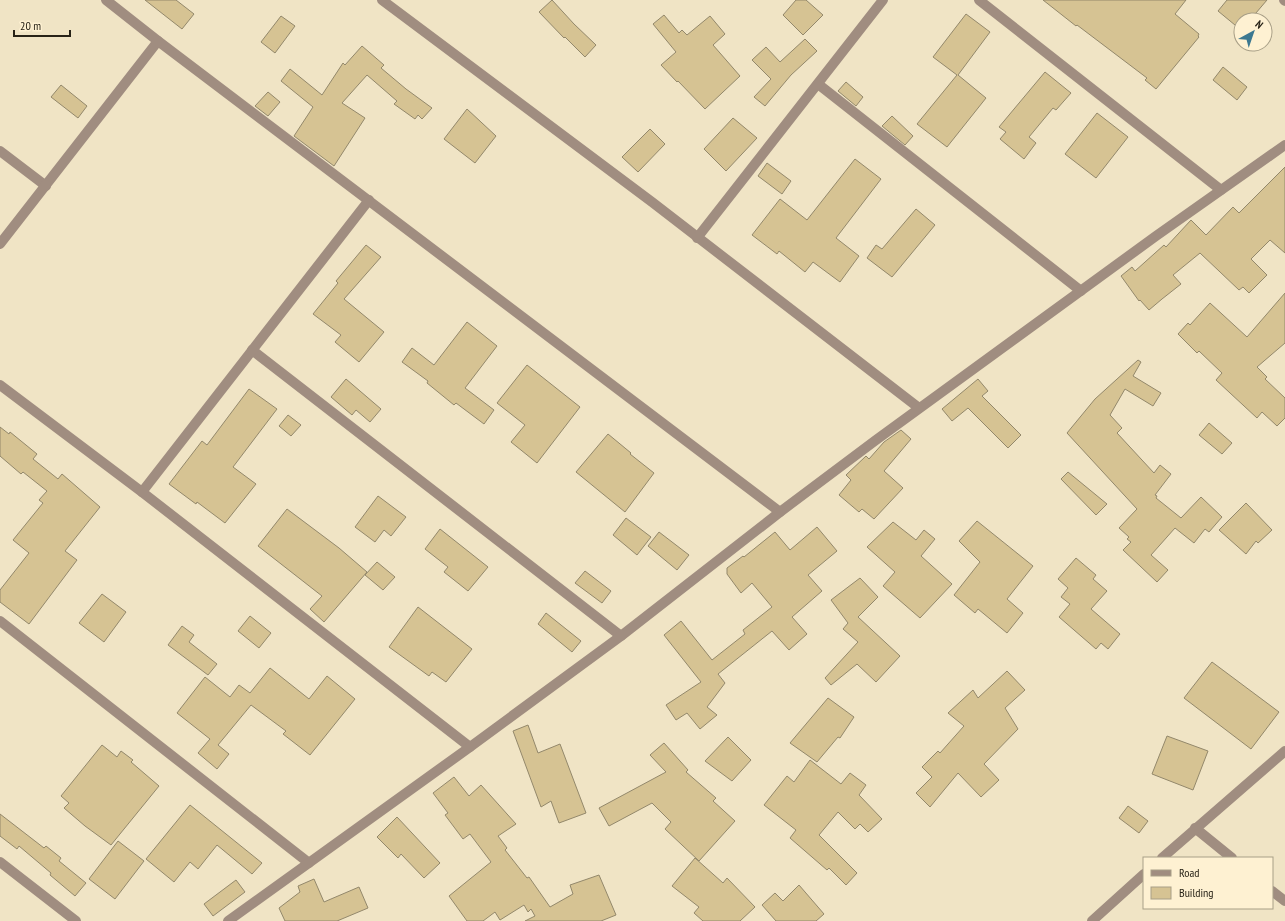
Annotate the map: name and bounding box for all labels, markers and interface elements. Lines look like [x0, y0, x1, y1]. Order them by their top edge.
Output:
scale bar [14, 12, 70, 38]
north arrow [1233, 12, 1273, 52]
text: N [1253, 17, 1266, 32]
text: 20 m [20, 18, 41, 33]
legend [1143, 857, 1273, 909]
text: Road [1179, 865, 1199, 880]
text: Building [1179, 885, 1214, 900]

